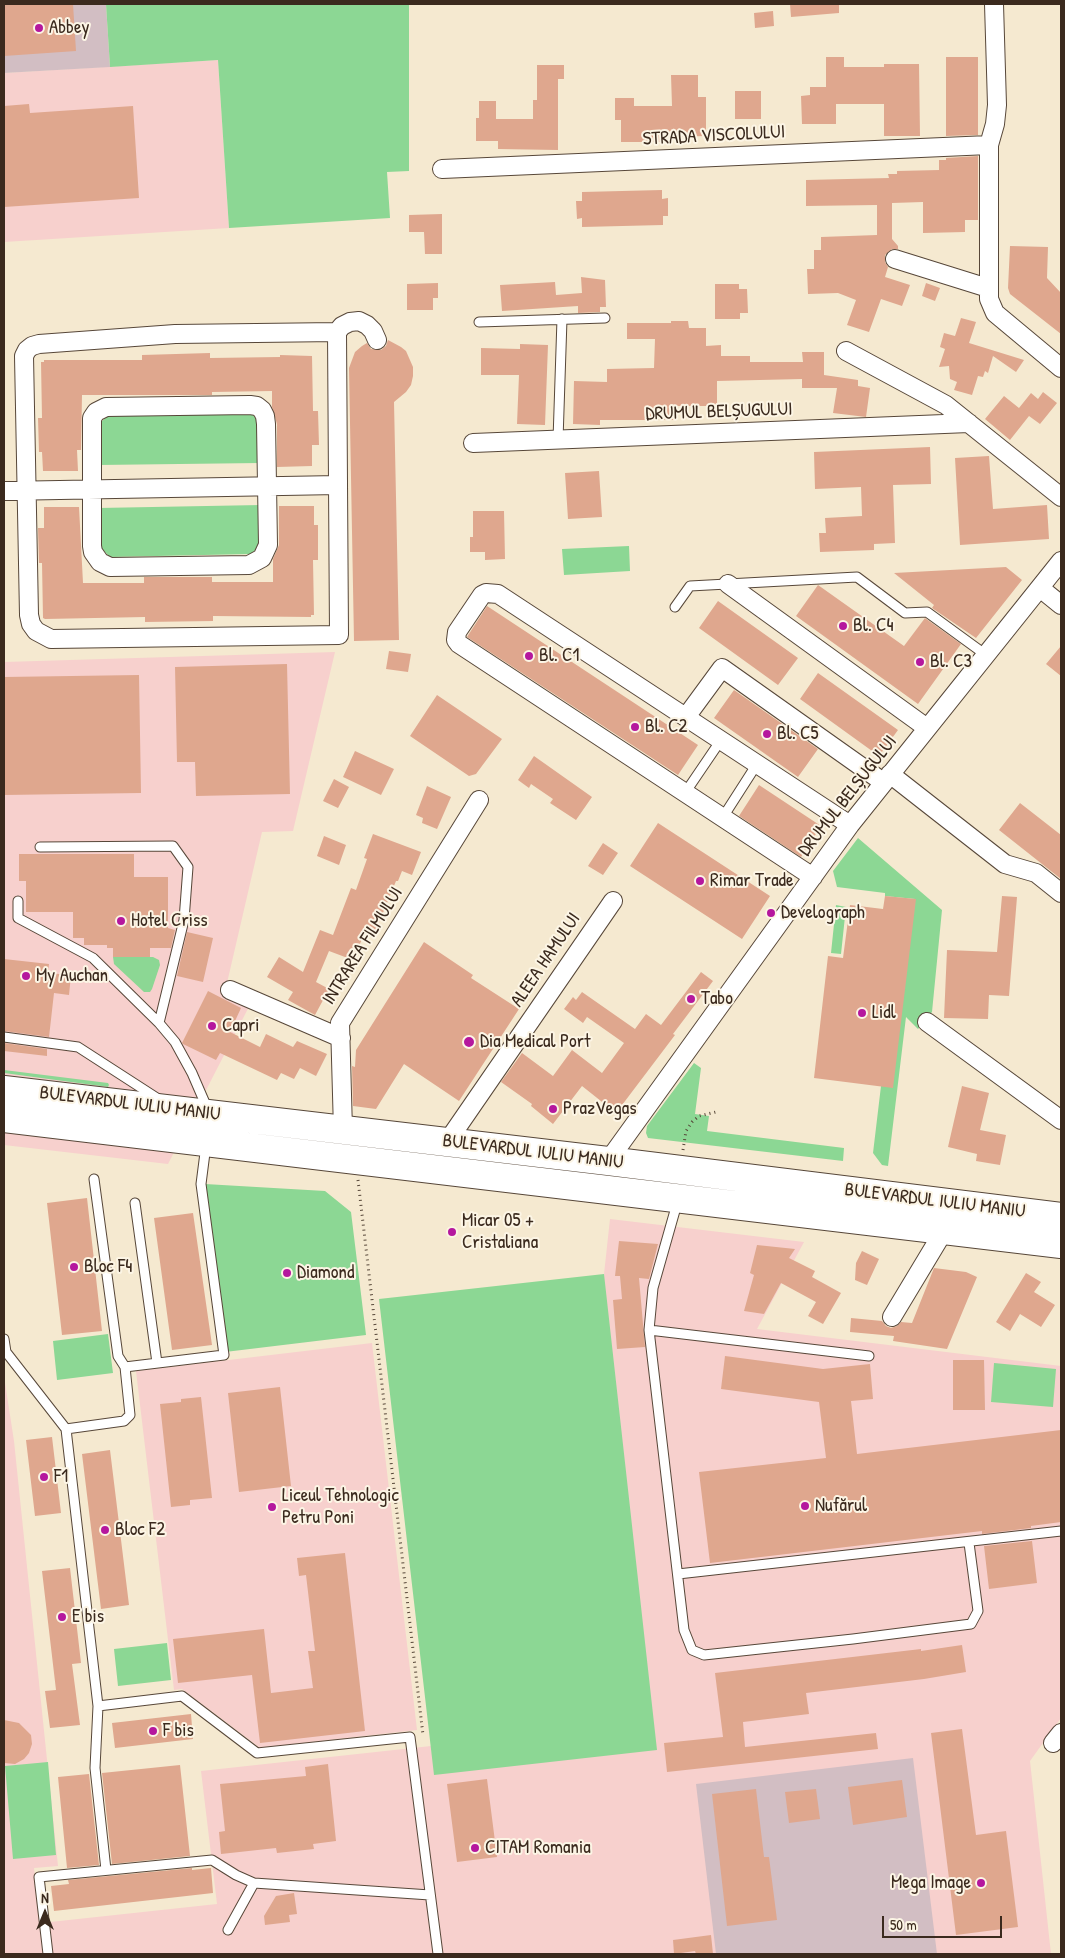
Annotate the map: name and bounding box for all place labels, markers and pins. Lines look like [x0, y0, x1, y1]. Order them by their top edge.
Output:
place label: Abbey [49, 17, 90, 39]
marker: Abbey [33, 22, 45, 34]
place label: Bl. C4 [853, 615, 894, 637]
marker: Bl. C4 [837, 620, 849, 632]
place label: Bl. C1 [539, 645, 579, 667]
marker: Bl. C1 [523, 650, 535, 662]
place label: Bl. C3 [930, 651, 972, 673]
marker: Bl. C3 [914, 656, 926, 668]
place label: Bl. C2 [645, 716, 687, 738]
marker: Bl. C2 [629, 721, 641, 733]
place label: Bl. C5 [777, 723, 819, 745]
marker: Bl. C5 [761, 728, 773, 740]
place label: Rimar Trade [710, 870, 794, 892]
marker: Rimar Trade [694, 875, 706, 887]
place label: Develograph [781, 902, 865, 924]
marker: Develograph [765, 907, 777, 919]
place label: Hotel Criss [131, 910, 208, 932]
marker: Hotel Criss [115, 915, 127, 927]
place label: My Auchan [36, 965, 108, 987]
marker: My Auchan [20, 970, 32, 982]
place label: Tabo [701, 988, 733, 1010]
marker: Tabo [685, 993, 697, 1005]
place label: Lidl [872, 1002, 896, 1024]
marker: Lidl [856, 1007, 868, 1019]
place label: Capri [222, 1015, 260, 1037]
marker: Capri [206, 1020, 218, 1032]
place label: Dia Medical Port [480, 1031, 591, 1053]
marker: Dia Medical Port [462, 1035, 476, 1049]
place label: PrazVegas [563, 1098, 636, 1120]
marker: PrazVegas [547, 1103, 559, 1115]
place label: Micar 05 + Cristaliana [462, 1210, 538, 1254]
marker: Micar 05 + Cristaliana [446, 1226, 458, 1238]
place label: Bloc F4 [84, 1256, 132, 1278]
marker: Bloc F4 [68, 1261, 80, 1273]
place label: Diamond [297, 1262, 354, 1284]
marker: Diamond [281, 1267, 293, 1279]
place label: F1 [54, 1466, 68, 1488]
marker: F1 [38, 1471, 50, 1483]
place label: Liceul Tehnologic Petru Poni [282, 1485, 399, 1529]
place label: Nufărul [815, 1495, 867, 1517]
marker: Nufărul [799, 1500, 811, 1512]
marker: Liceul Tehnologic Petru Poni [266, 1501, 278, 1513]
place label: Bloc F2 [115, 1519, 165, 1541]
marker: Bloc F2 [99, 1524, 111, 1536]
place label: E bis [72, 1606, 104, 1628]
marker: E bis [56, 1611, 68, 1623]
place label: F bis [163, 1720, 194, 1742]
marker: F bis [147, 1725, 159, 1737]
place label: CITAM Romania [485, 1837, 591, 1859]
marker: CITAM Romania [469, 1842, 481, 1854]
place label: Mega Image [891, 1872, 971, 1894]
marker: Mega Image [975, 1877, 987, 1889]

